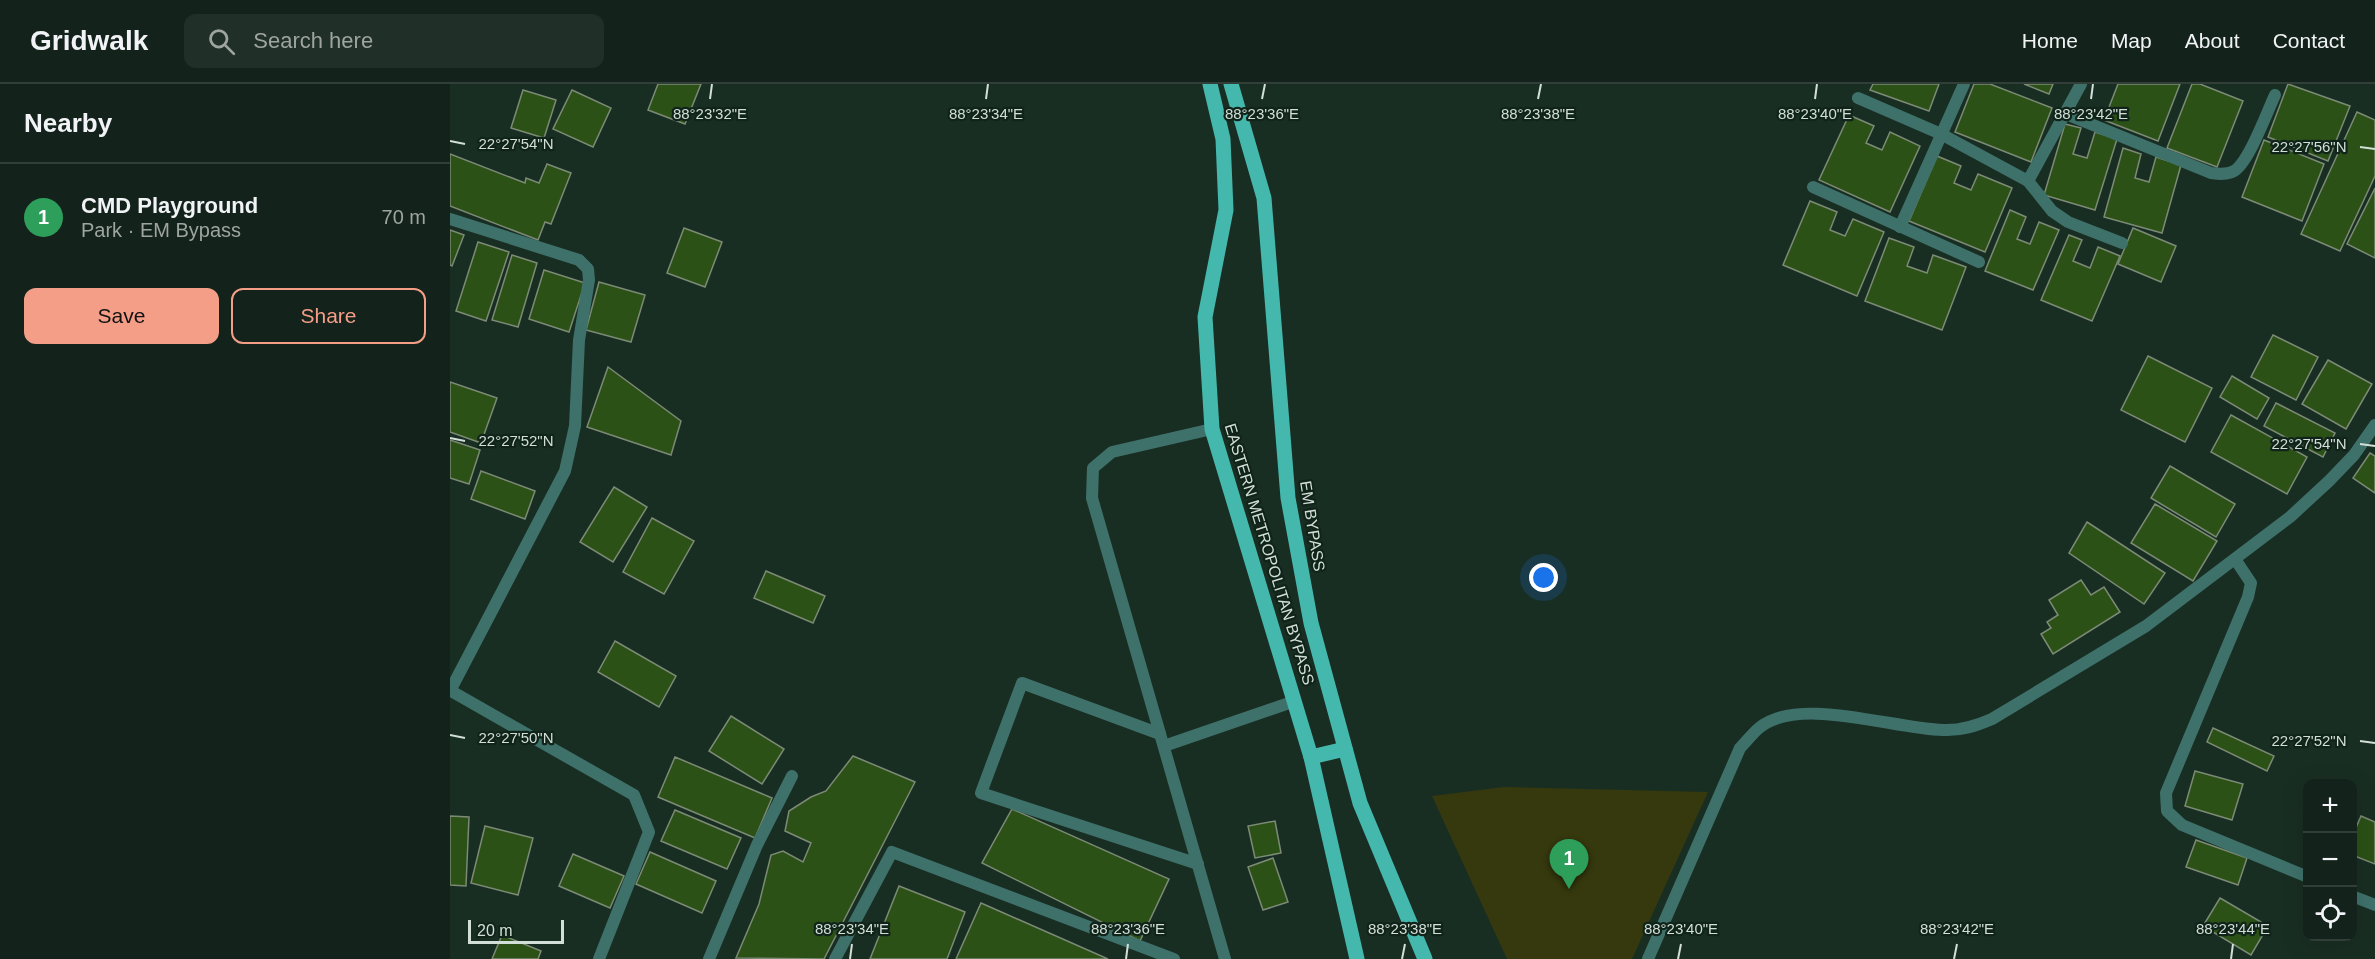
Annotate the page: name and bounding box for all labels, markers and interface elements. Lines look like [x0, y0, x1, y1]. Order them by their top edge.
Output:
search box [184, 14, 604, 68]
text: Gridwalk [30, 25, 148, 56]
icon: search [205, 25, 238, 58]
text: Search here [253, 28, 373, 53]
text: Home [2022, 29, 2078, 52]
text: Map [2111, 29, 2152, 52]
text: About [2185, 29, 2240, 52]
text: Contact [2273, 29, 2345, 52]
text: 88°23'32"E [673, 105, 747, 122]
text: 88°23'34"E [949, 105, 1023, 122]
text: 88°23'36"E [1225, 105, 1299, 122]
text: 88°23'38"E [1501, 105, 1575, 122]
text: 88°23'40"E [1778, 105, 1852, 122]
text: 88°23'42"E [2054, 105, 2128, 122]
text: Nearby [24, 108, 112, 138]
text: 22°27'54"N [478, 135, 554, 152]
text: 22°27'56"N [2271, 138, 2347, 155]
text: CMD Playground [81, 193, 258, 218]
text: 1 [38, 206, 49, 228]
text: 70 m [382, 206, 426, 228]
text: Park · EM Bypass [81, 219, 241, 241]
button: Save [24, 288, 219, 344]
button: Share [231, 288, 426, 344]
street label: EASTERN METROPOLITAN BYPASS [1222, 421, 1317, 687]
text: 22°27'52"N [478, 432, 554, 449]
text: 22°27'54"N [2271, 435, 2347, 452]
street label: EM BYPASS [1297, 480, 1328, 572]
your location [1529, 563, 1558, 592]
text: 22°27'50"N [478, 729, 554, 746]
text: 22°27'52"N [2271, 732, 2347, 749]
map controls [2303, 779, 2357, 941]
button: + [2303, 779, 2357, 833]
button: − [2303, 833, 2357, 887]
pin: 1 [1550, 840, 1588, 889]
button: locate [2303, 887, 2357, 941]
scale bar [468, 917, 564, 944]
text: 88°23'34"E [815, 920, 889, 937]
text: 88°23'36"E [1091, 920, 1165, 937]
text: 88°23'38"E [1368, 920, 1442, 937]
text: 88°23'40"E [1644, 920, 1718, 937]
text: 88°23'42"E [1920, 920, 1994, 937]
text: 88°23'44"E [2196, 920, 2270, 937]
text: 20 m [477, 922, 513, 939]

